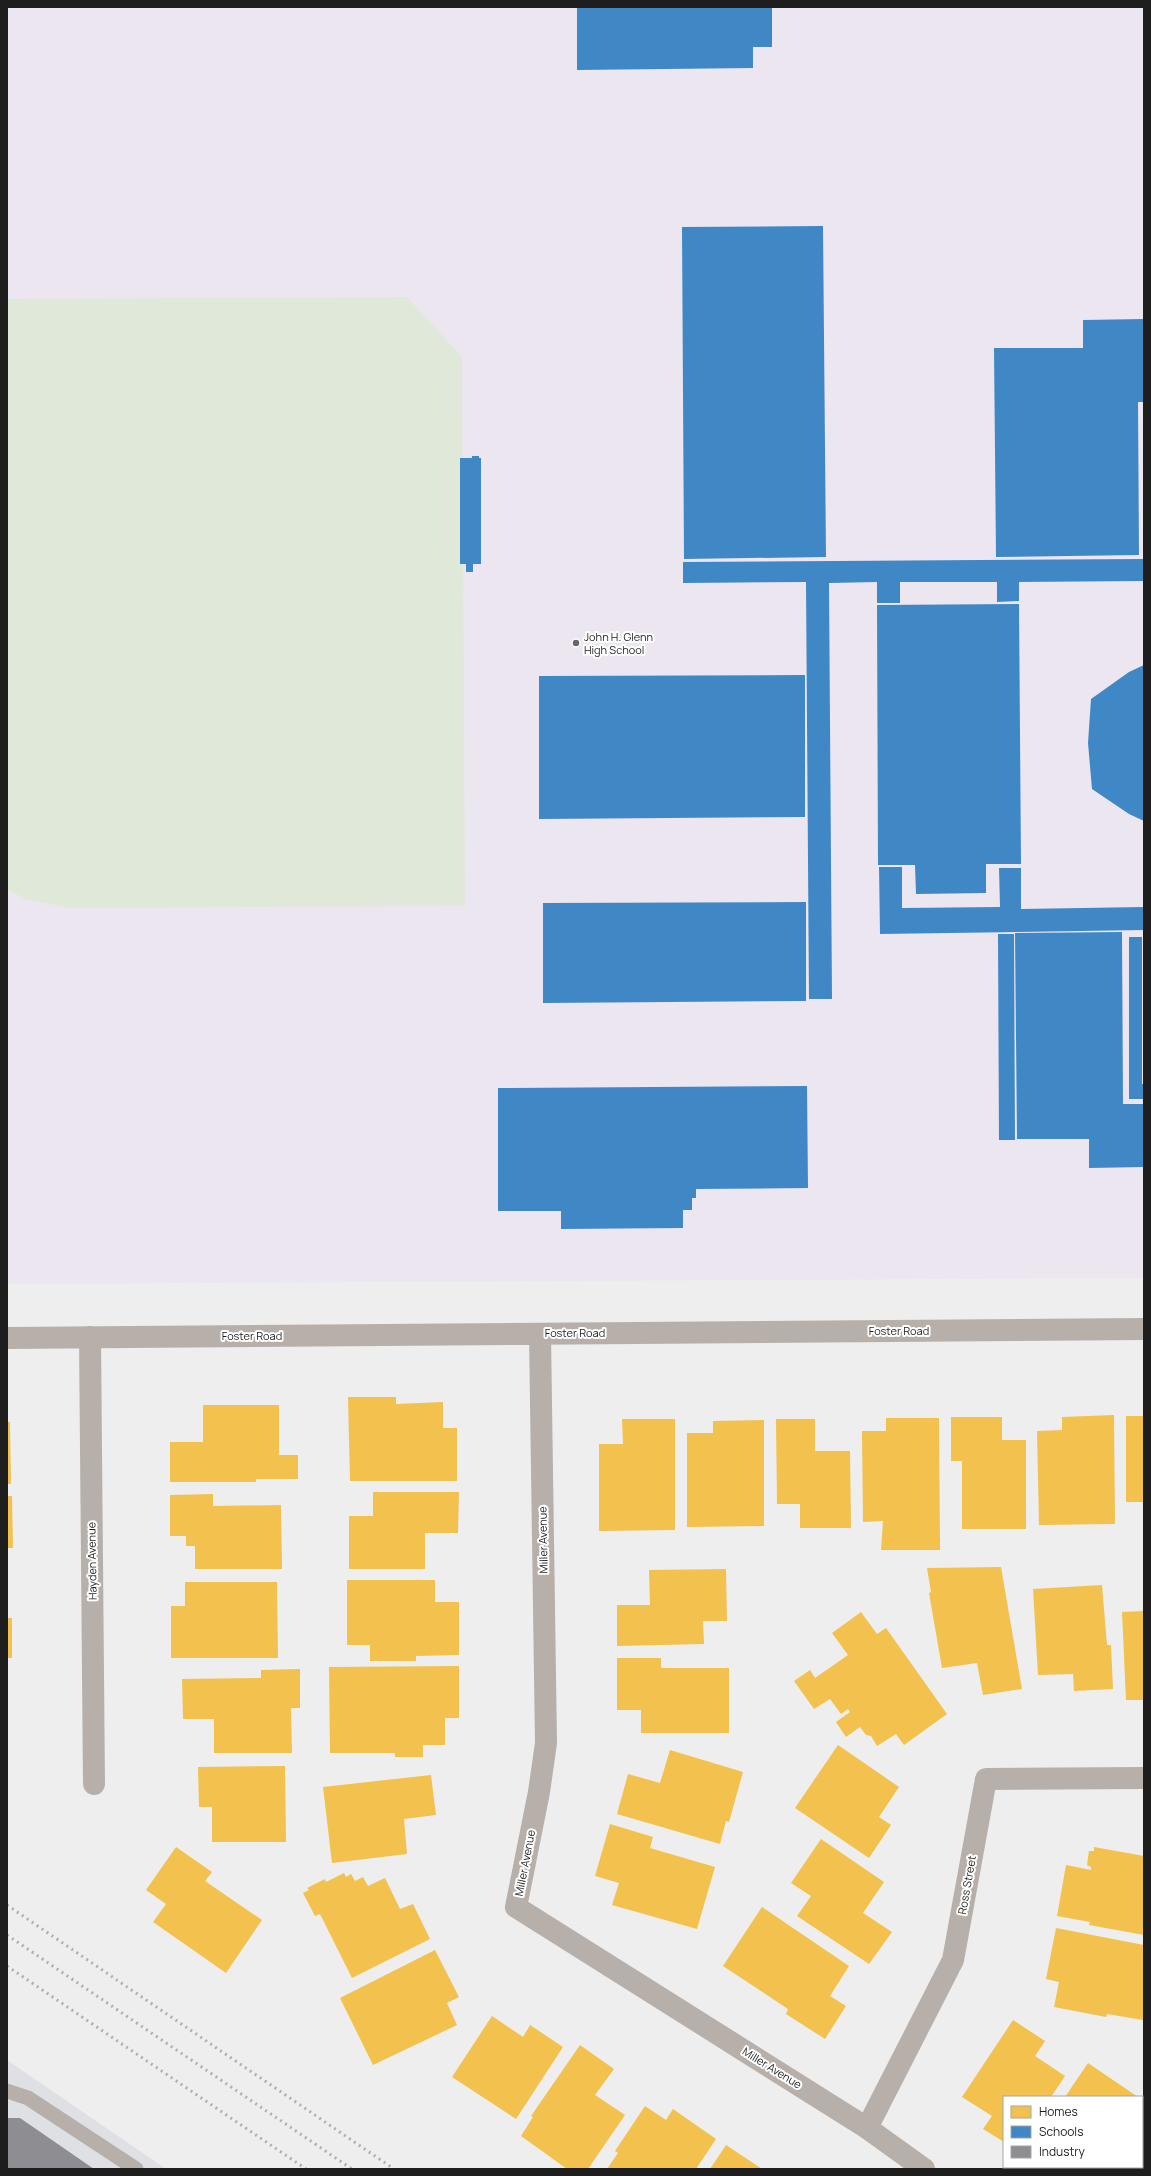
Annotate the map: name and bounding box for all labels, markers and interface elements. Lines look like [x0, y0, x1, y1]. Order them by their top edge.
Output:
place label: John H. Glenn High School [584, 629, 653, 657]
marker: John H. Glenn High School [571, 638, 581, 648]
street label: Foster Road [869, 1323, 929, 1338]
street label: Foster Road [545, 1325, 605, 1340]
street label: Foster Road [222, 1328, 282, 1343]
street label: Miller Avenue [534, 1506, 551, 1574]
street label: Hayden Avenue [83, 1521, 100, 1600]
street label: Miller Avenue [511, 1828, 538, 1897]
street label: Ross Street [954, 1854, 979, 1915]
street label: Miller Avenue [740, 2043, 805, 2092]
legend [1003, 2096, 1143, 2168]
text: Homes [1039, 2103, 1078, 2120]
text: Schools [1039, 2123, 1083, 2140]
text: Industry [1039, 2143, 1085, 2160]

